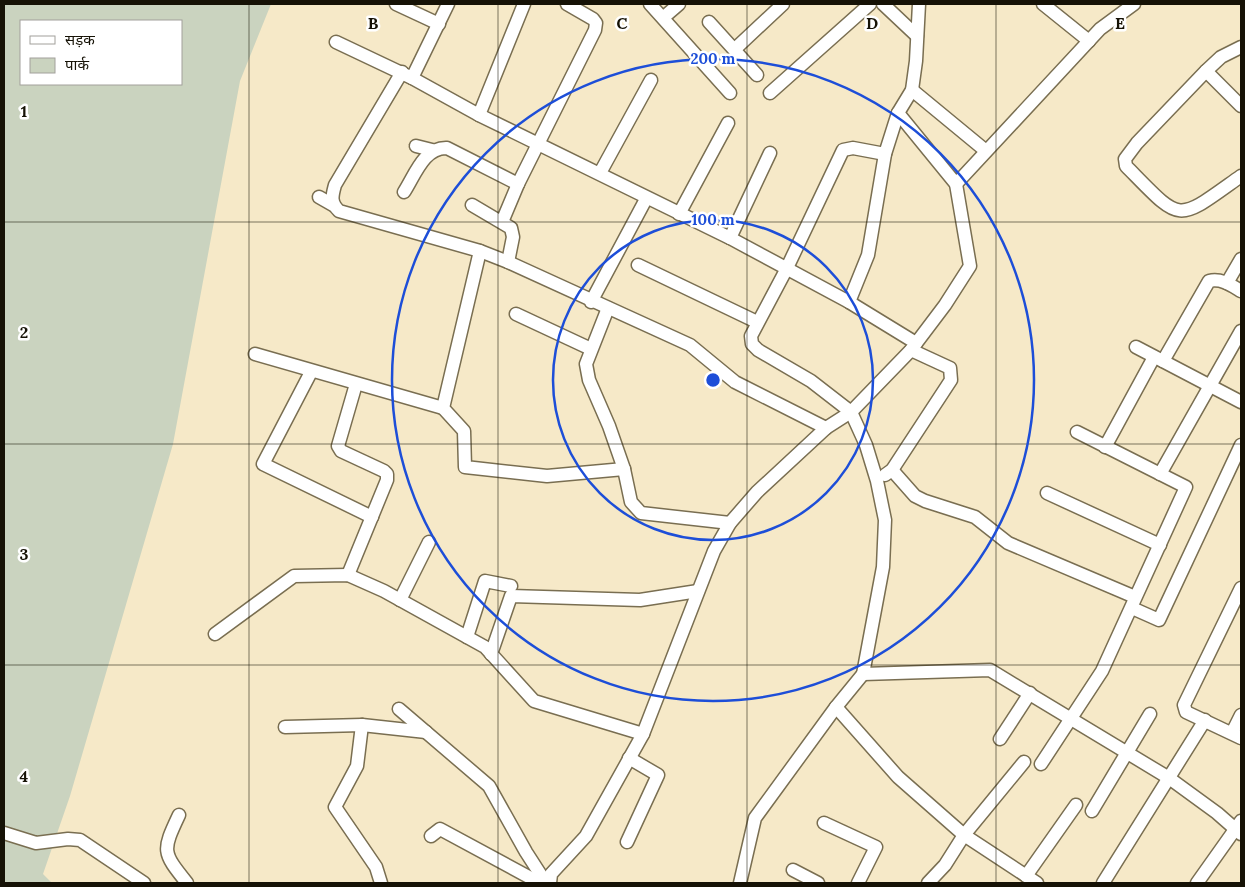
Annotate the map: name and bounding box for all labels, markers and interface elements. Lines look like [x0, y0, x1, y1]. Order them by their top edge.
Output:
text: B [368, 13, 379, 33]
text: C [616, 13, 628, 33]
text: D [866, 13, 878, 33]
text: E [1115, 13, 1125, 33]
legend [20, 20, 182, 85]
text: सड़क [65, 30, 95, 49]
text: 200 m [691, 49, 736, 68]
text: पार्क [65, 55, 89, 74]
text: 1 [21, 101, 27, 121]
text: 100 m [692, 210, 735, 229]
text: 2 [20, 322, 28, 342]
centre of rings [704, 371, 722, 389]
text: 3 [20, 544, 29, 564]
text: 4 [20, 766, 29, 786]

